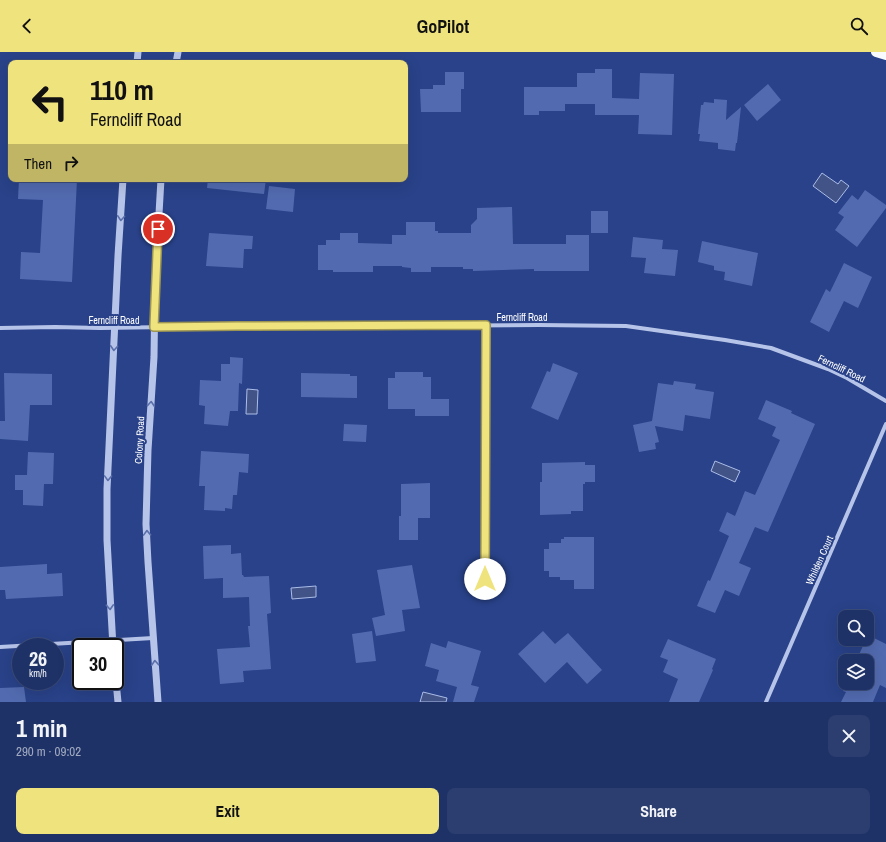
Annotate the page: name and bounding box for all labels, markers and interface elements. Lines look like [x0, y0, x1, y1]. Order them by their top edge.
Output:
text: GoPilot [417, 14, 469, 39]
icon: back [16, 15, 38, 37]
icon: search [848, 15, 870, 37]
text: 110 m [90, 71, 154, 109]
icon: left [24, 76, 76, 128]
text: Ferncliff Road [90, 107, 182, 132]
icon: right [60, 152, 82, 174]
text: Then [24, 153, 52, 174]
pin [141, 212, 175, 246]
one-way arrow [116, 215, 125, 221]
icon: arrive [147, 218, 169, 240]
street label: Ferncliff Road [497, 311, 547, 324]
street label: Ferncliff Road [89, 314, 139, 327]
one-way arrow [109, 345, 118, 351]
street label: Ferncliff Road [816, 351, 868, 385]
one-way arrow [147, 401, 156, 407]
street label: Colony Road [132, 416, 147, 464]
one-way arrow [103, 475, 112, 481]
one-way arrow [142, 530, 151, 536]
street label: Whilden Court [803, 533, 836, 587]
position arrow [464, 558, 506, 600]
one-way arrow [106, 604, 115, 610]
map controls [838, 610, 874, 690]
button: search [838, 610, 874, 646]
speed limit sign: 30 [72, 638, 124, 690]
text: 26 [29, 645, 47, 672]
button: layers [838, 654, 874, 690]
one-way arrow [151, 660, 160, 666]
text: km/h [29, 667, 47, 680]
text: 1 min [16, 712, 67, 744]
button: close [828, 715, 870, 757]
text: 290 m · 09:02 [16, 743, 81, 760]
button: Exit [16, 788, 439, 834]
button: Share [447, 788, 870, 834]

